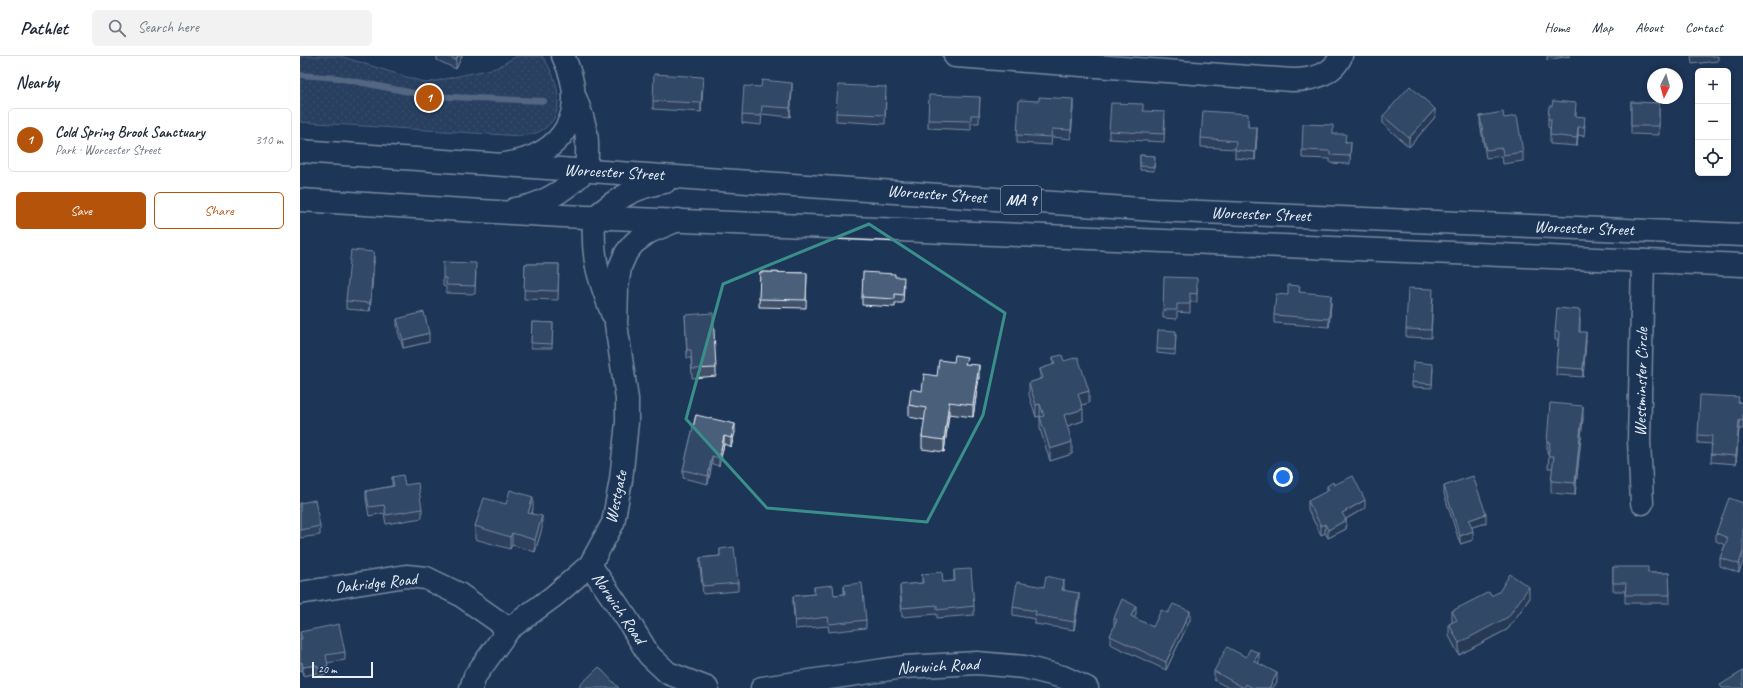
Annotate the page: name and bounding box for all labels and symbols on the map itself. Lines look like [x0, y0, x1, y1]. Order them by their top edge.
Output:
north arrow [1647, 68, 1683, 104]
pin: 1 [416, 83, 442, 113]
street label: Worcester Street [564, 159, 667, 185]
street label: Worcester Street [887, 180, 990, 208]
road number: MA 9 [1001, 186, 1041, 214]
street label: Worcester Street [1211, 202, 1314, 226]
street label: Worcester Street [1534, 216, 1637, 240]
street label: Westminster Circle [1630, 326, 1652, 437]
street label: Westgate [600, 467, 632, 525]
your location [1273, 467, 1293, 487]
street label: Oakridge Road [334, 568, 421, 598]
street label: Norwich Road [587, 568, 652, 650]
street label: Norwich Road [897, 653, 983, 679]
scale bar [312, 660, 373, 679]

